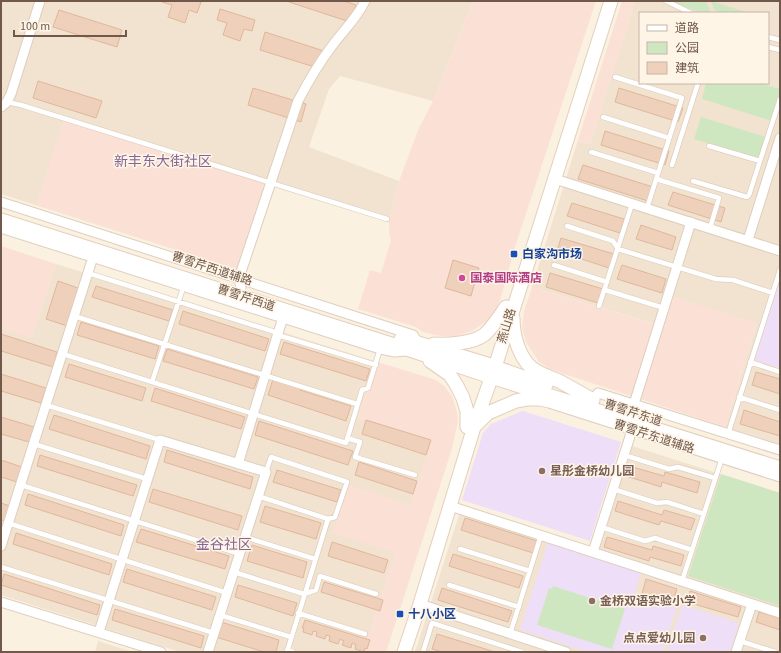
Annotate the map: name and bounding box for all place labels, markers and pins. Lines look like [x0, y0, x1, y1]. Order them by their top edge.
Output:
place label: 白家沟市场 [522, 246, 582, 263]
marker: 白家沟市场 [509, 249, 519, 259]
place label: 国泰国际酒店 [470, 270, 542, 287]
marker: 国泰国际酒店 [457, 273, 467, 283]
place label: 星彤金桥幼儿园 [550, 463, 634, 480]
marker: 星彤金桥幼儿园 [537, 466, 547, 476]
place label: 金桥双语实验小学 [600, 593, 696, 610]
marker: 金桥双语实验小学 [587, 596, 597, 606]
place label: 十八小区 [408, 606, 456, 623]
marker: 十八小区 [395, 609, 405, 619]
place label: 点点爱幼儿园 [623, 630, 695, 647]
marker: 点点爱幼儿园 [698, 633, 708, 643]

